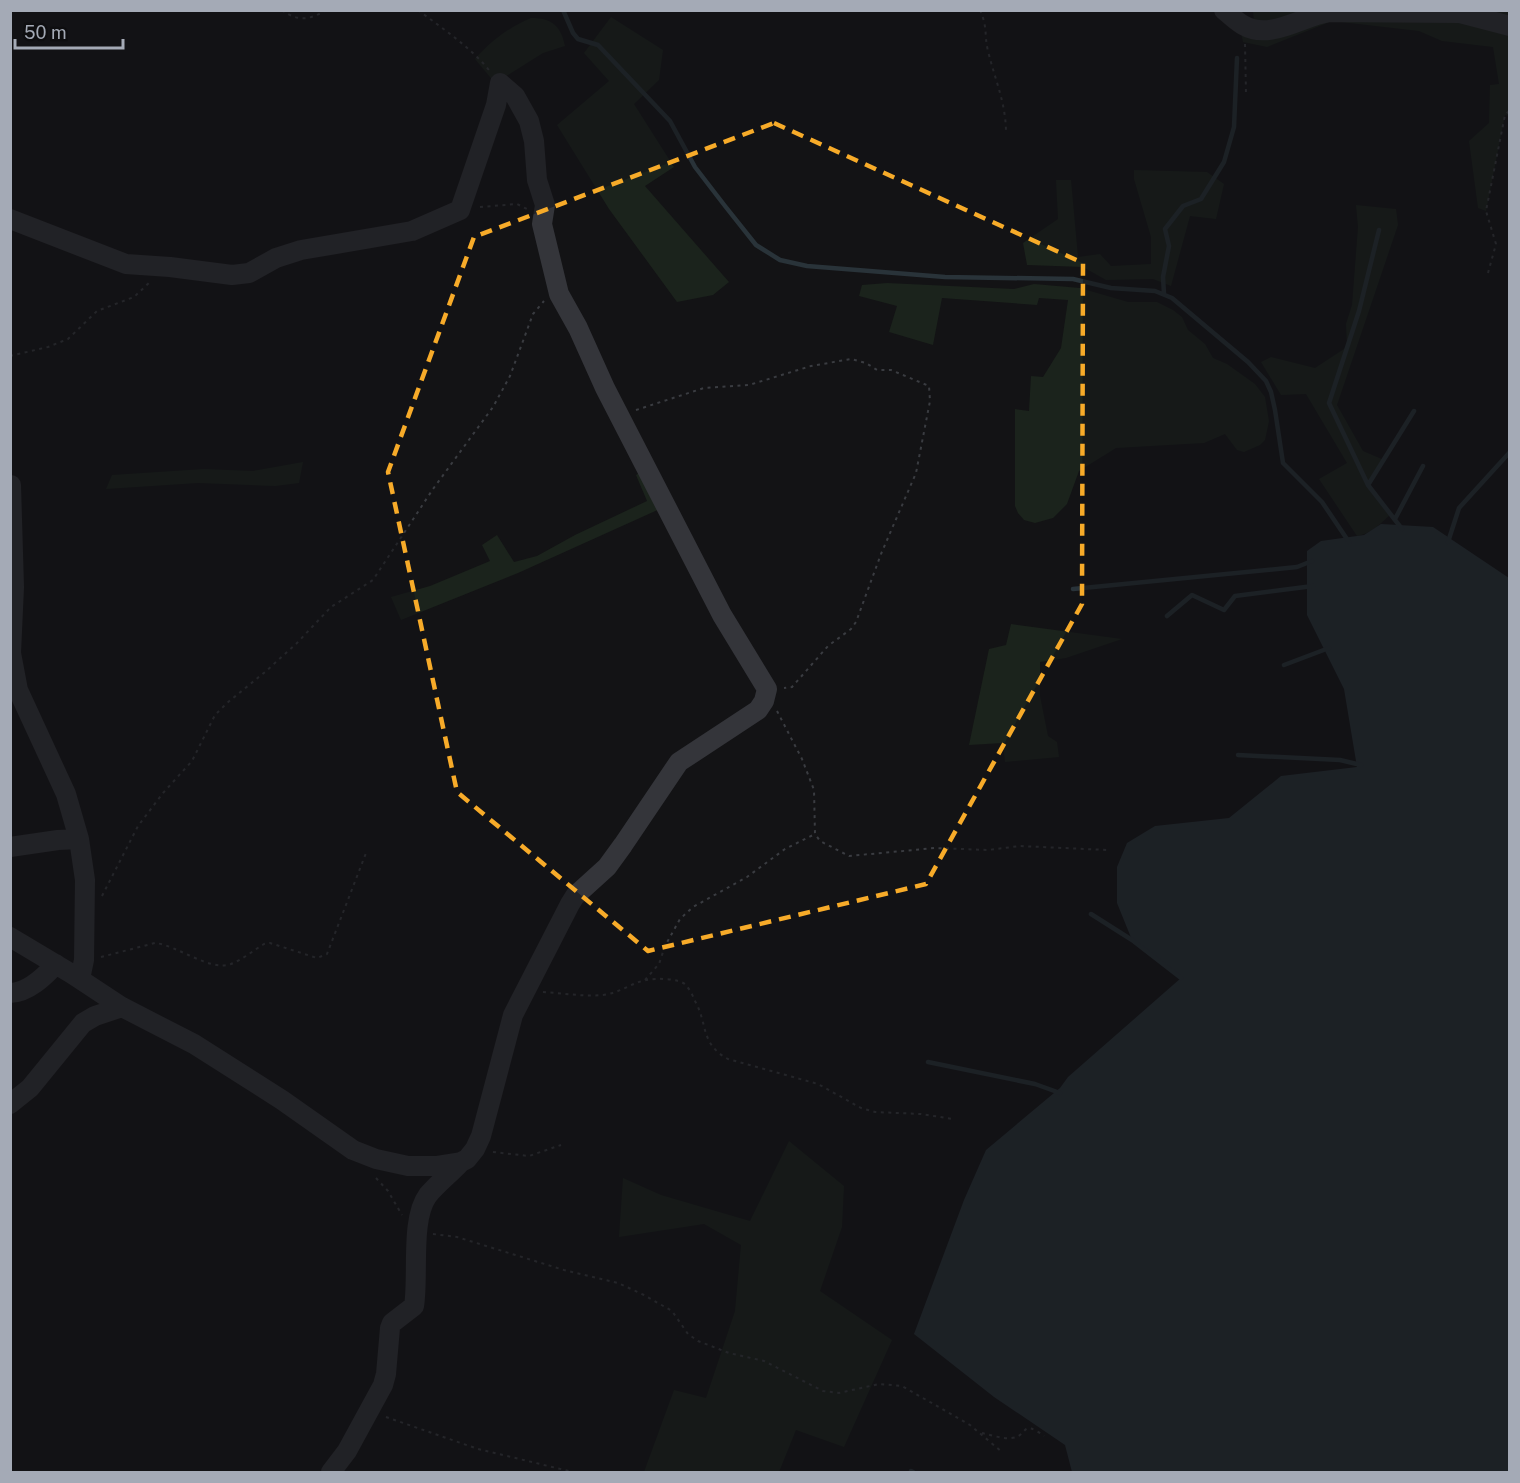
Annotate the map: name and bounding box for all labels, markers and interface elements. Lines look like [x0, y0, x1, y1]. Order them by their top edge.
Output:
scale bar [15, 12, 123, 50]
text: 50 m [24, 22, 67, 43]

